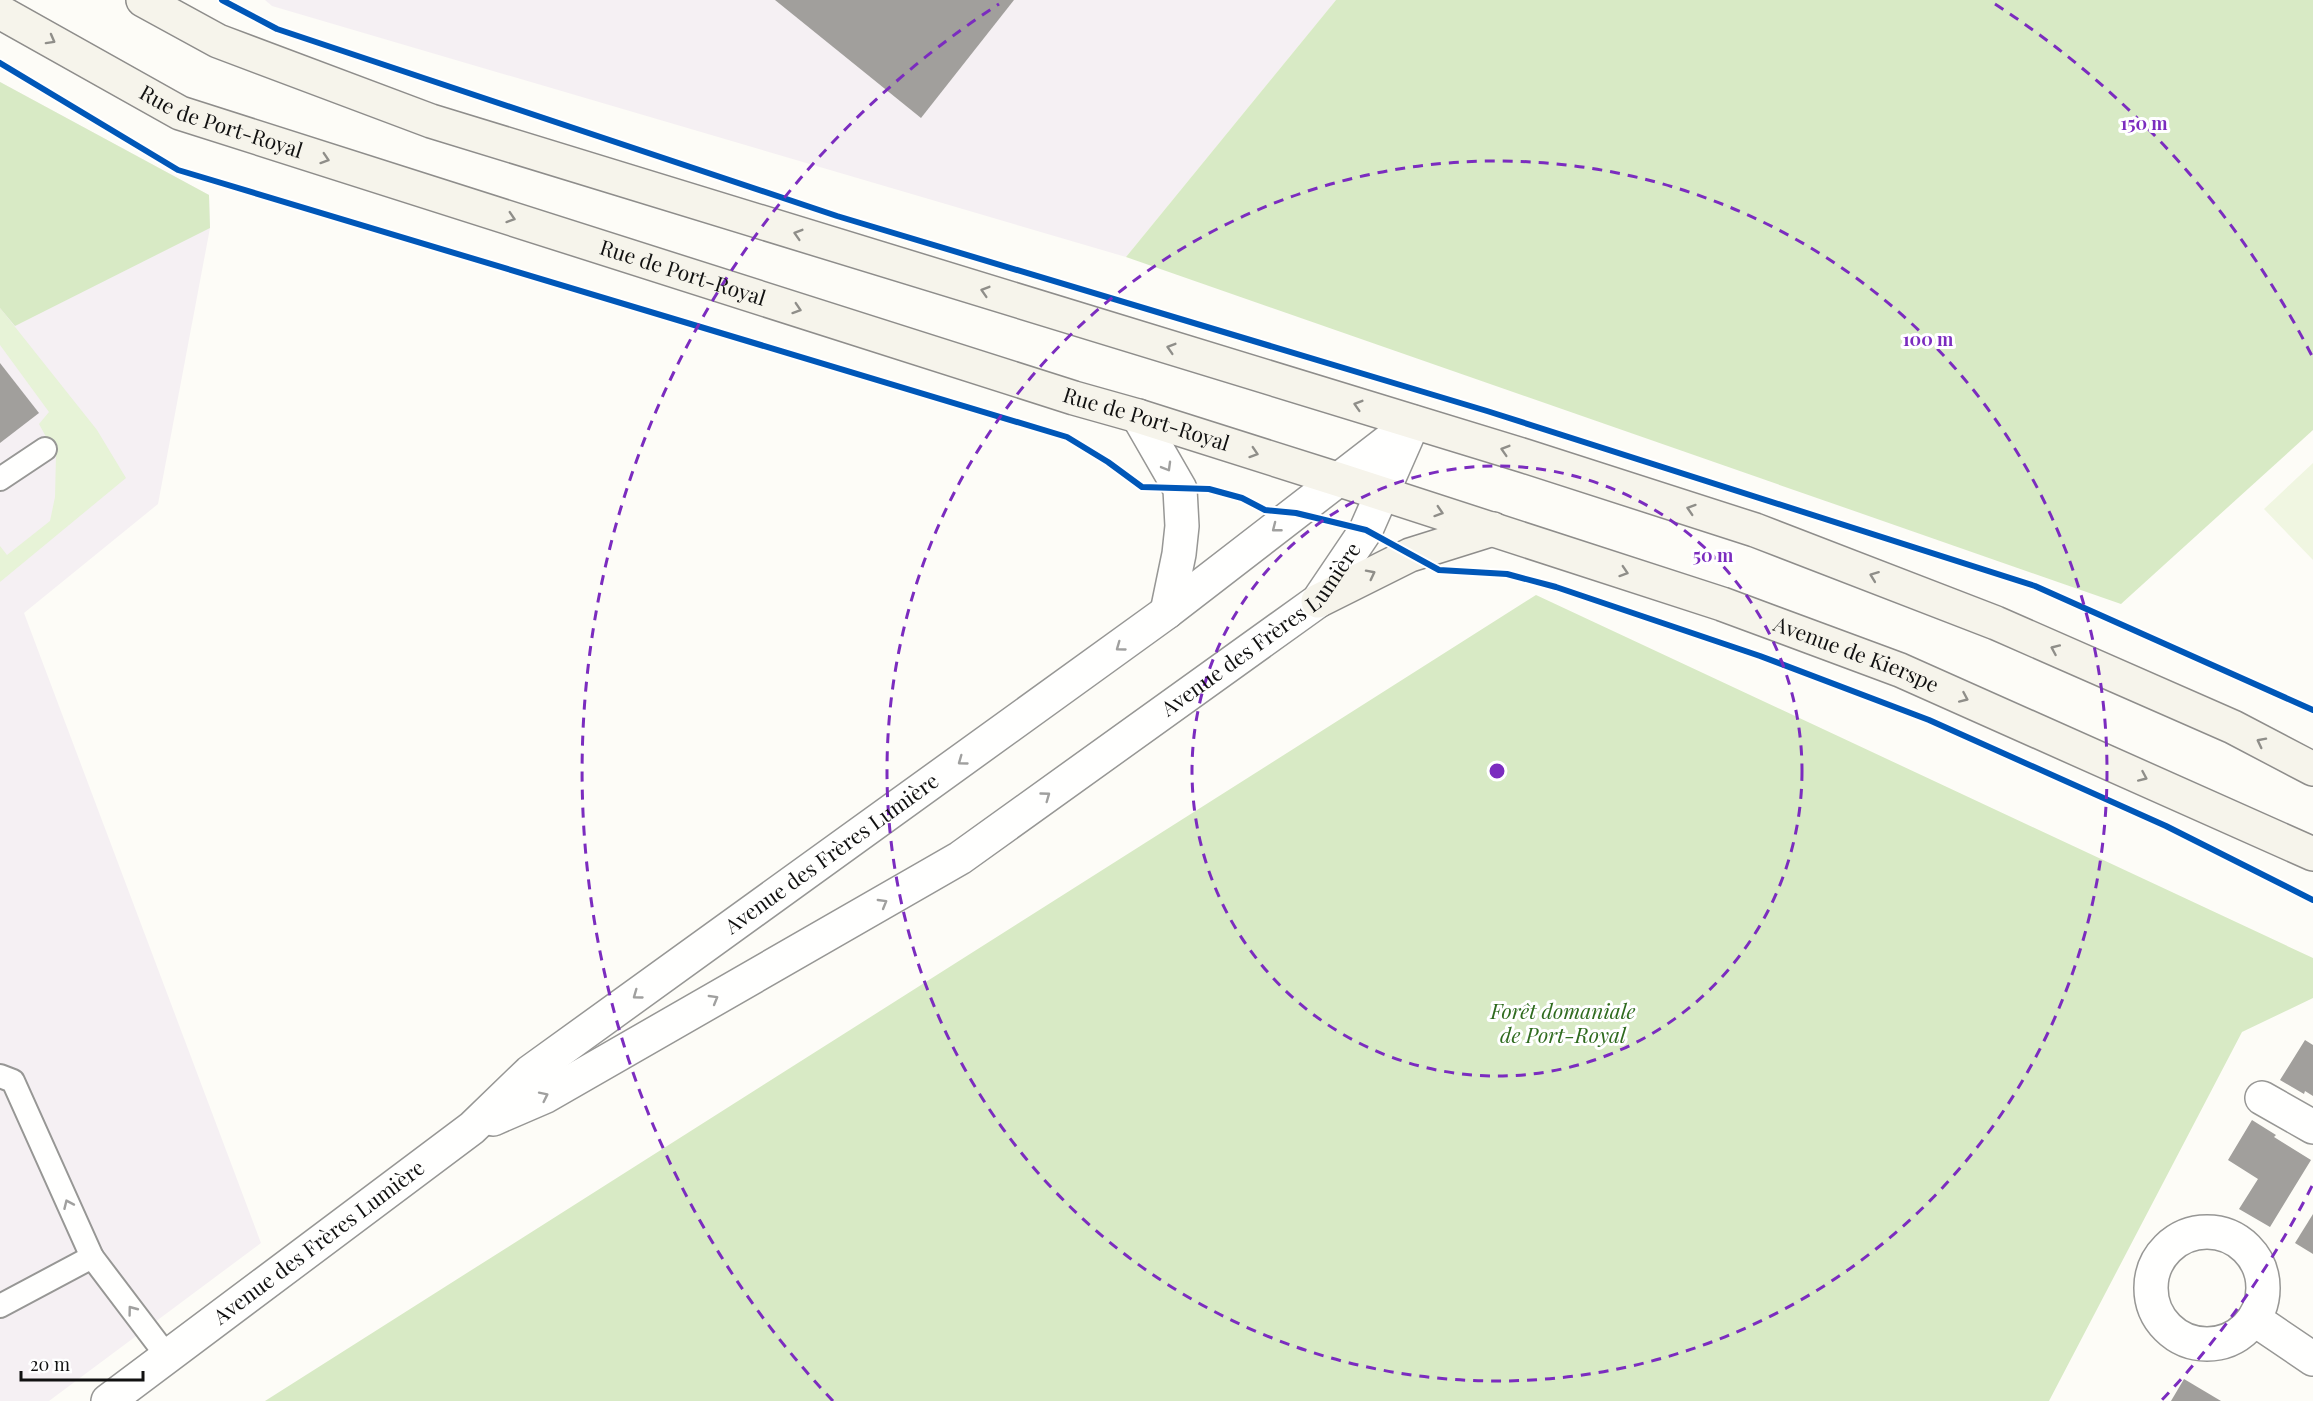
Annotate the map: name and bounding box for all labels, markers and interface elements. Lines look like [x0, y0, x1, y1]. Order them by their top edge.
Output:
one-way arrow [45, 33, 55, 44]
street label: Rue de Port-Royal [135, 77, 307, 163]
text: 150 m [2120, 111, 2168, 135]
one-way arrow [319, 152, 330, 164]
one-way arrow [505, 211, 516, 223]
one-way arrow [793, 229, 804, 241]
street label: Rue de Port-Royal [597, 232, 770, 311]
one-way arrow [980, 286, 991, 298]
one-way arrow [791, 302, 802, 314]
text: 100 m [1903, 327, 1954, 351]
one-way arrow [1166, 343, 1177, 355]
street label: Rue de Port-Royal [1060, 379, 1233, 456]
one-way arrow [1353, 400, 1364, 412]
one-way arrow [1248, 445, 1259, 458]
one-way arrow [1500, 445, 1511, 457]
one-way arrow [1160, 460, 1171, 471]
one-way arrow [1686, 504, 1697, 517]
one-way arrow [1433, 505, 1444, 517]
one-way arrow [1272, 521, 1283, 532]
street label: Avenue des Frères Lumière [1154, 536, 1366, 722]
text: 50 m [1693, 543, 1734, 567]
one-way arrow [1618, 565, 1629, 577]
one-way arrow [1364, 570, 1375, 582]
one-way arrow [1869, 571, 1880, 583]
street label: Avenue de Kierspe [1769, 608, 1944, 698]
one-way arrow [1115, 639, 1126, 650]
one-way arrow [2050, 644, 2061, 656]
one-way arrow [1958, 691, 1969, 703]
one-way arrow [2256, 737, 2267, 749]
one-way arrow [957, 754, 968, 765]
centre of rings [1487, 761, 1507, 781]
street label: Avenue des Frères Lumière [717, 766, 943, 940]
one-way arrow [2137, 770, 2148, 782]
one-way arrow [1040, 793, 1051, 804]
one-way arrow [877, 898, 887, 910]
one-way arrow [633, 988, 644, 999]
one-way arrow [708, 995, 718, 1007]
park label: Forêt domaniale de Port-Royal [1489, 996, 1636, 1048]
one-way arrow [538, 1091, 549, 1103]
street label: Avenue des Frères Lumière [206, 1153, 429, 1330]
one-way arrow [64, 1199, 76, 1210]
one-way arrow [128, 1305, 139, 1316]
scale bar [21, 1344, 142, 1382]
text: 20 m [30, 1352, 70, 1376]

